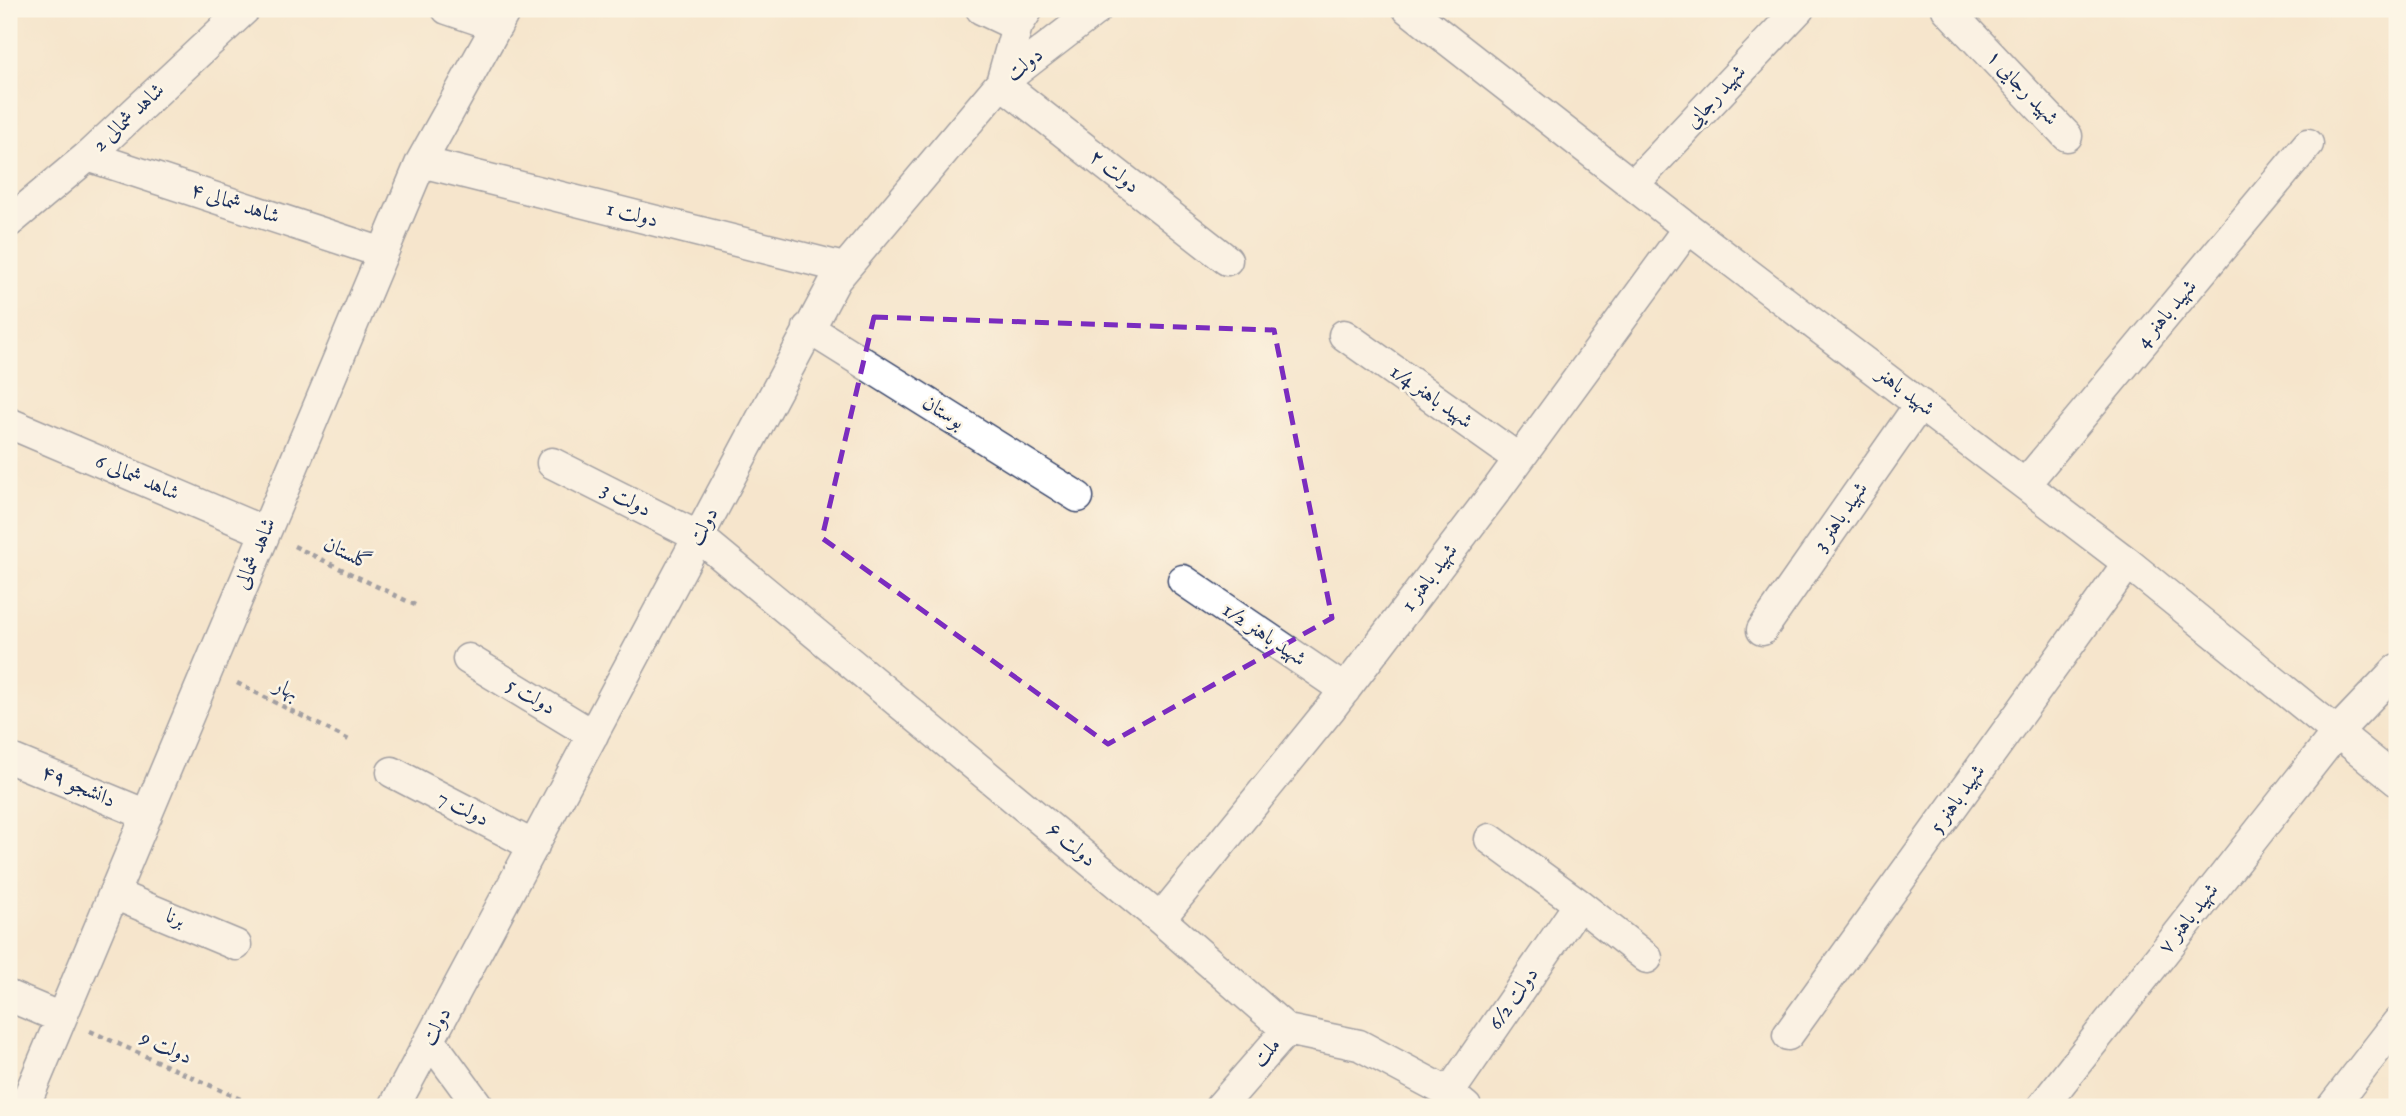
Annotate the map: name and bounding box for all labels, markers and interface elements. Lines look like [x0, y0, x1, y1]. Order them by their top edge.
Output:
street label: دولت [1001, 42, 1049, 88]
street label: شهید رجایی ۱ [1980, 44, 2064, 132]
street label: شهید رجایی [1680, 59, 1752, 135]
street label: شاهد شمالی 2 [87, 78, 171, 158]
street label: دولت ۲ [1083, 144, 1145, 200]
street label: شاهد شمالی ۴ [187, 177, 283, 231]
street label: دولت 1 [603, 196, 661, 234]
street label: شهید باهنر 4 [2131, 274, 2203, 354]
street label: شهید باهنر 1/4 [1384, 359, 1478, 435]
street label: شهید باهنر [1869, 360, 1940, 423]
street label: بوستان [917, 390, 969, 436]
street label: شاهد شمالی 6 [91, 448, 183, 508]
street label: دولت 3 [596, 476, 656, 524]
street label: شهید باهنر 3 [1807, 477, 1875, 557]
street label: دولت [683, 503, 725, 551]
street label: شاهد شمالی [229, 514, 283, 594]
street label: گلستان [319, 530, 376, 577]
street label: شهید باهنر 1 [1396, 538, 1464, 618]
street label: شهید باهنر 1/2 [1217, 597, 1311, 673]
street label: بهار [267, 672, 303, 708]
street label: دولت 5 [502, 672, 560, 722]
street label: دانشجو ۴۹ [37, 759, 119, 815]
street label: شهید باهنر 5 [1924, 759, 1992, 839]
street label: دولت 7 [433, 785, 493, 833]
street label: دولت ۶ [1041, 816, 1101, 874]
street label: شهید باهنر ۷ [2153, 878, 2225, 960]
street label: برنا [161, 903, 189, 935]
street label: دولت 6/2 [1483, 962, 1545, 1036]
street label: دولت [416, 1003, 458, 1051]
street label: دولت 9 [135, 1024, 196, 1071]
street label: ملت [1247, 1032, 1287, 1074]

